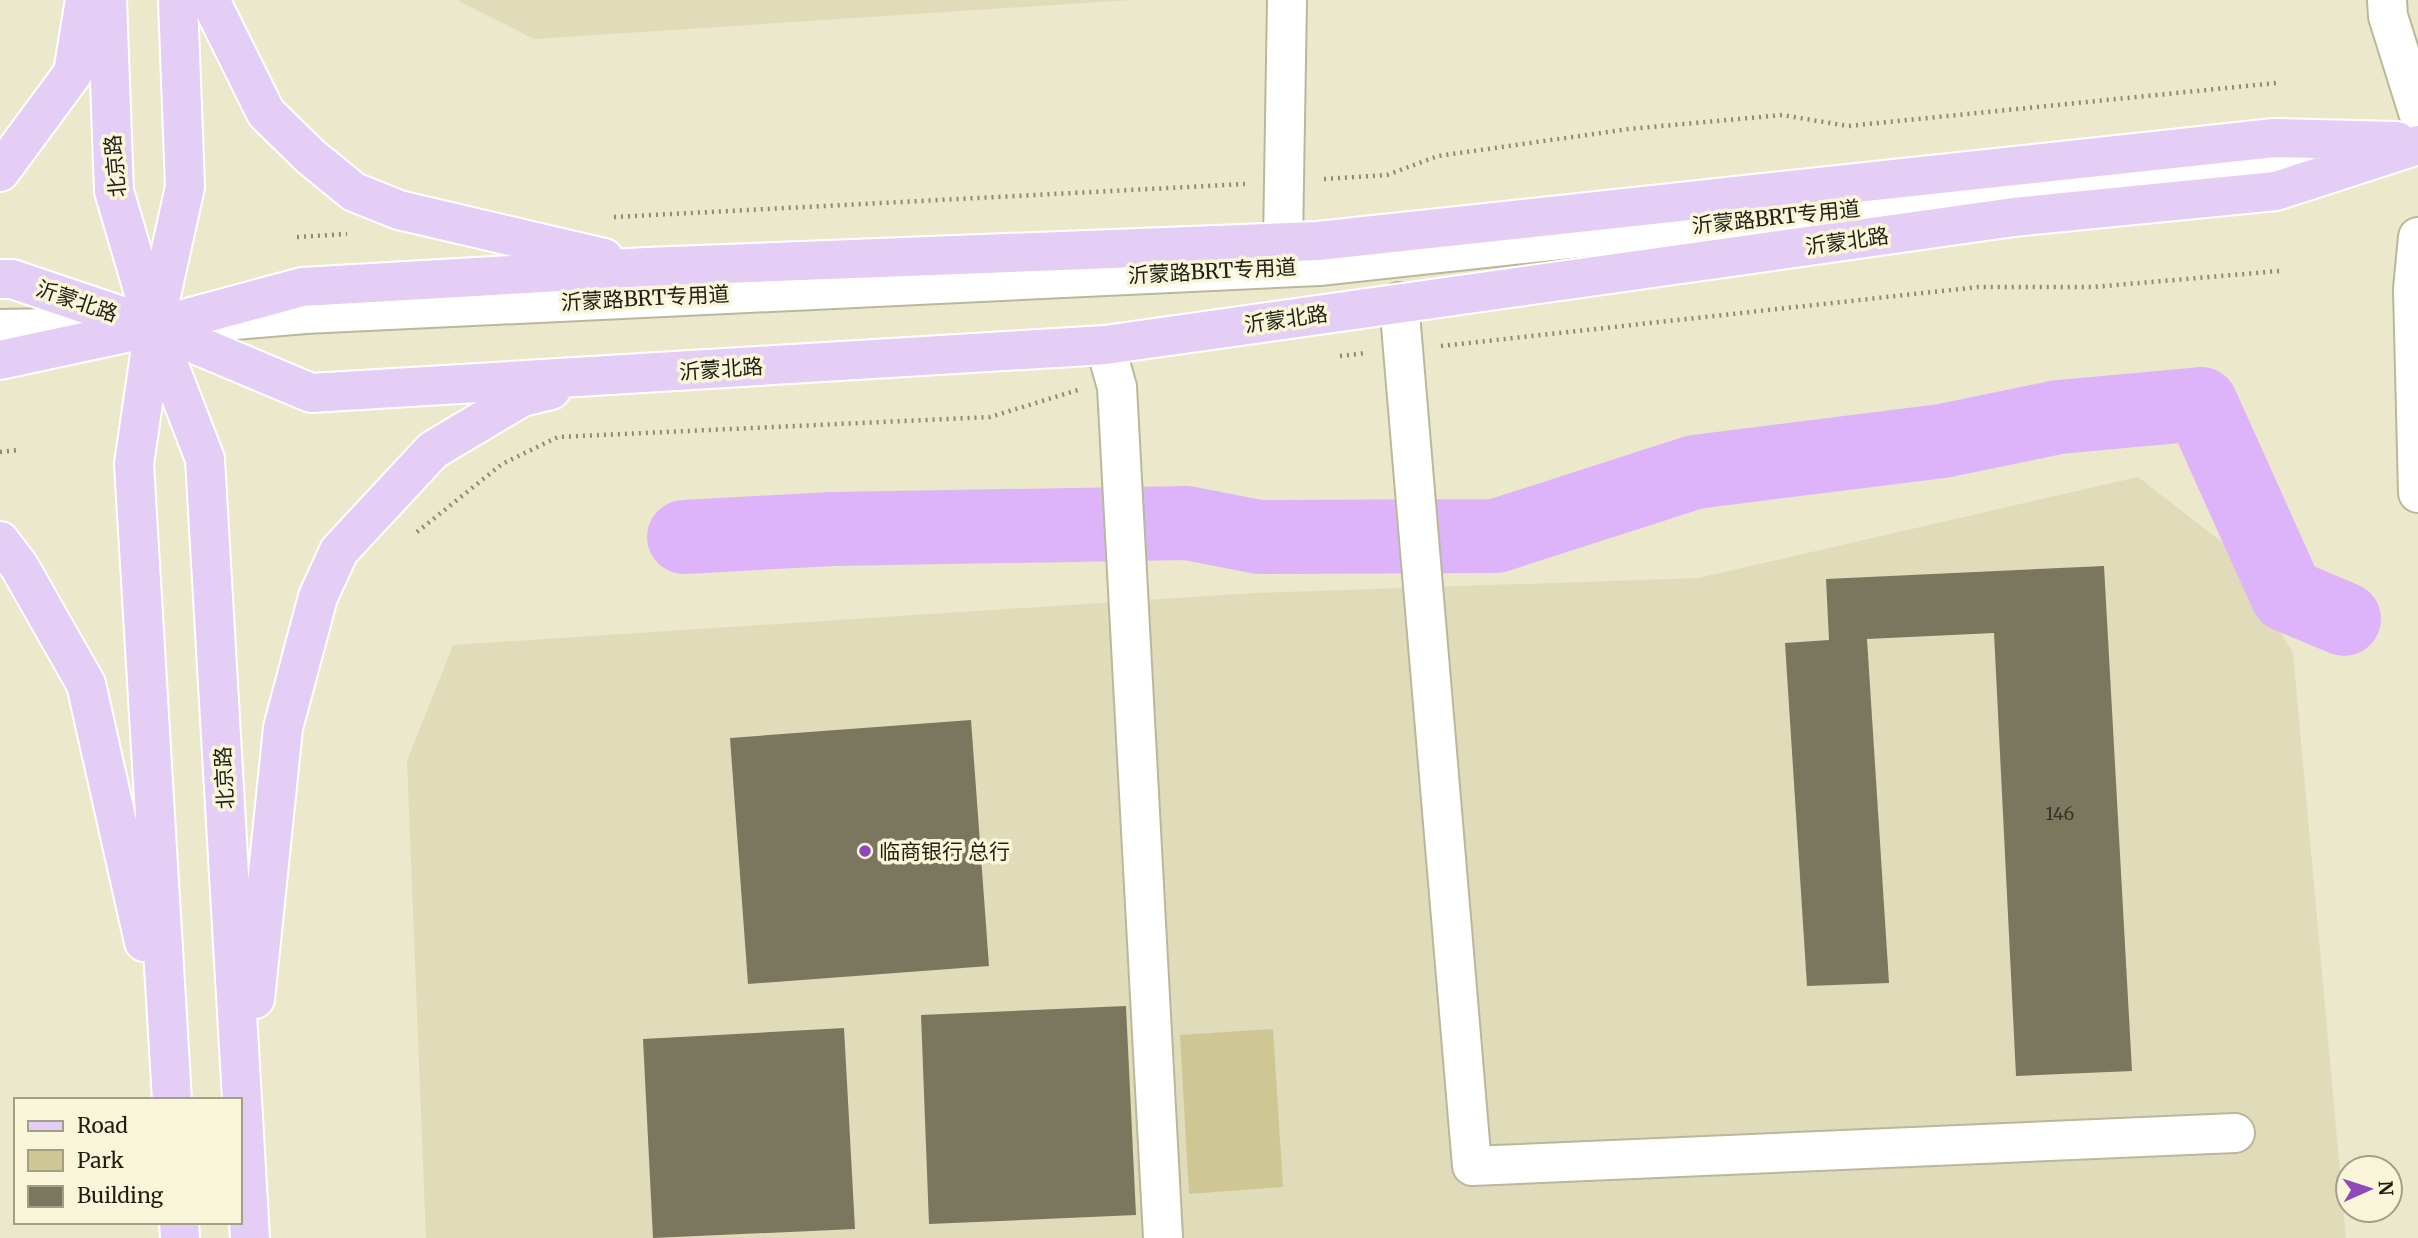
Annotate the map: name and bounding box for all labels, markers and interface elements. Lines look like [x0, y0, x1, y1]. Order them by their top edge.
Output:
street label: 北京路 [99, 133, 131, 199]
street label: 沂蒙路BRT专用道 [1691, 195, 1861, 239]
street label: 沂蒙北路 [1804, 222, 1890, 260]
street label: 沂蒙路BRT专用道 [1127, 253, 1297, 289]
street label: 沂蒙北路 [33, 275, 121, 327]
street label: 沂蒙路BRT专用道 [560, 280, 730, 316]
street label: 沂蒙北路 [1243, 300, 1329, 338]
street label: 沂蒙北路 [678, 353, 764, 385]
street label: 北京路 [209, 746, 239, 810]
house number: 146 [2046, 802, 2075, 825]
place label: 临商银行 总行 [879, 838, 1010, 865]
marker: 临商银行 总行 [857, 843, 873, 859]
legend [14, 1098, 242, 1224]
text: Road [77, 1112, 128, 1139]
text: Park [77, 1147, 124, 1174]
north arrow [2334, 1154, 2404, 1224]
text: N [2374, 1180, 2398, 1196]
text: Building [77, 1182, 164, 1209]

